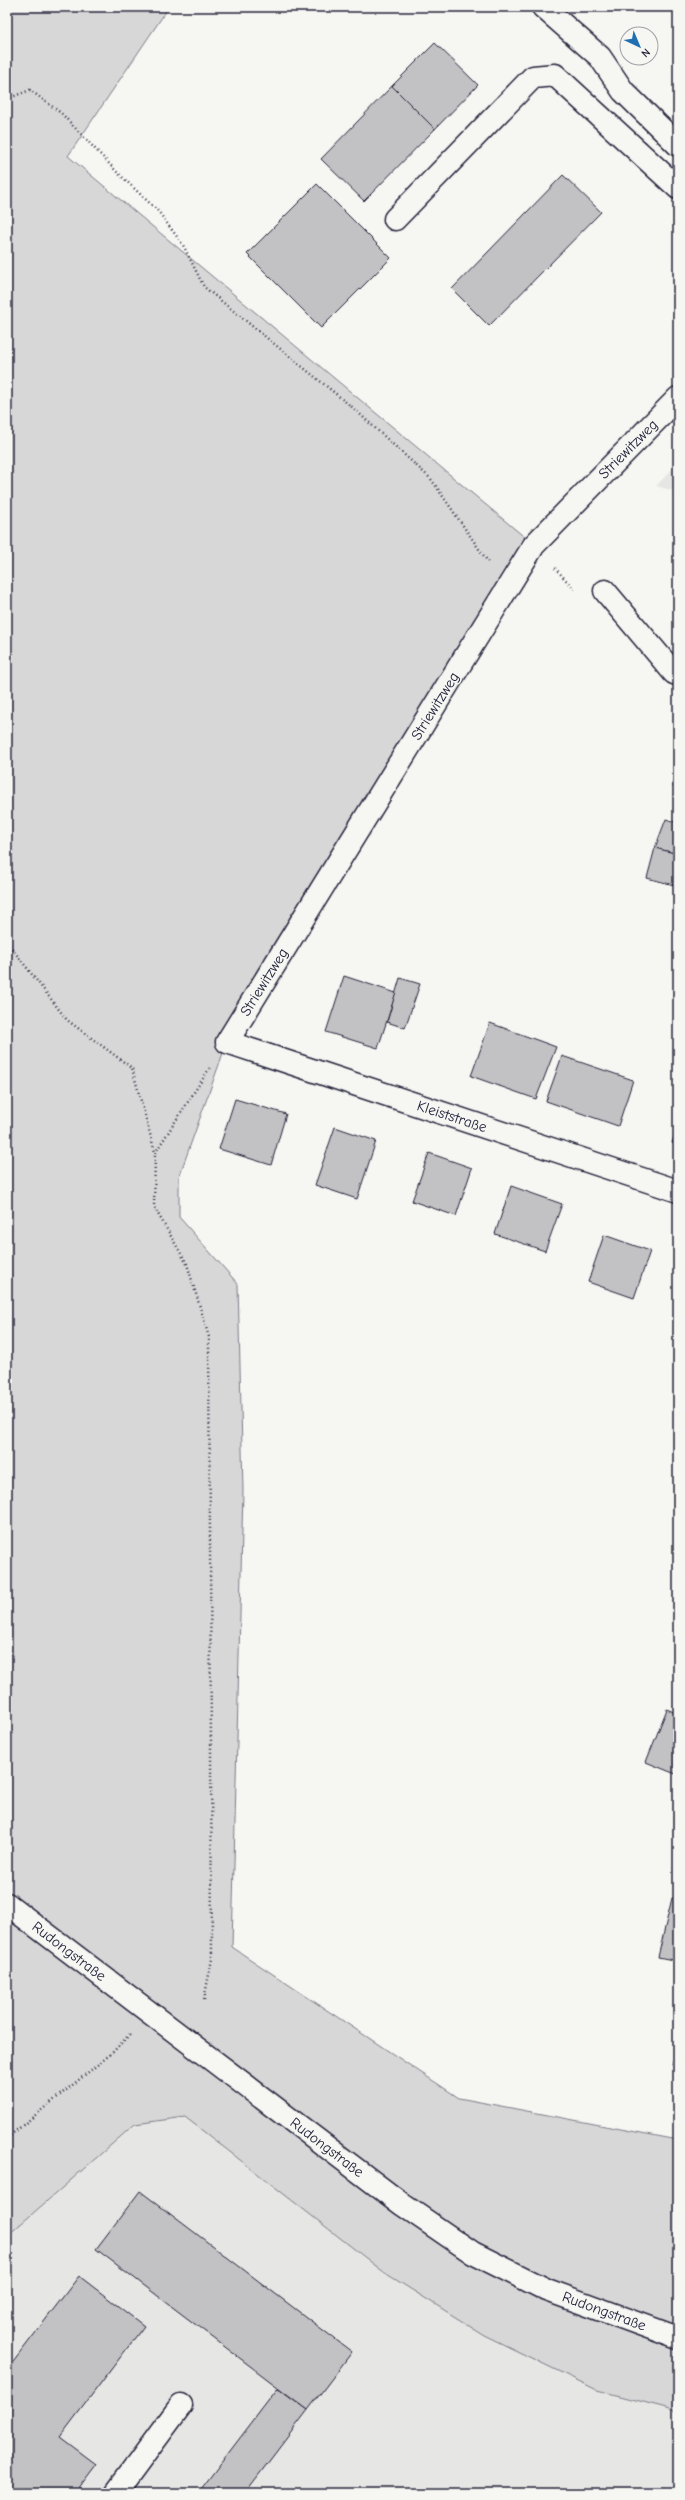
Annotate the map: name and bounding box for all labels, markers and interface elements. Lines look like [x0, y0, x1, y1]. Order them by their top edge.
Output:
north arrow [619, 26, 659, 66]
text: N [638, 46, 653, 60]
street label: Striewitzweg [594, 415, 662, 483]
street label: Striewitzweg [407, 669, 463, 743]
street label: Striewitzweg [236, 945, 292, 1019]
street label: Kleiststraße [415, 1096, 490, 1136]
street label: Rudongstraße [29, 1917, 110, 1985]
street label: Rudongstraße [287, 2113, 368, 2181]
street label: Rudongstraße [560, 2287, 649, 2335]

